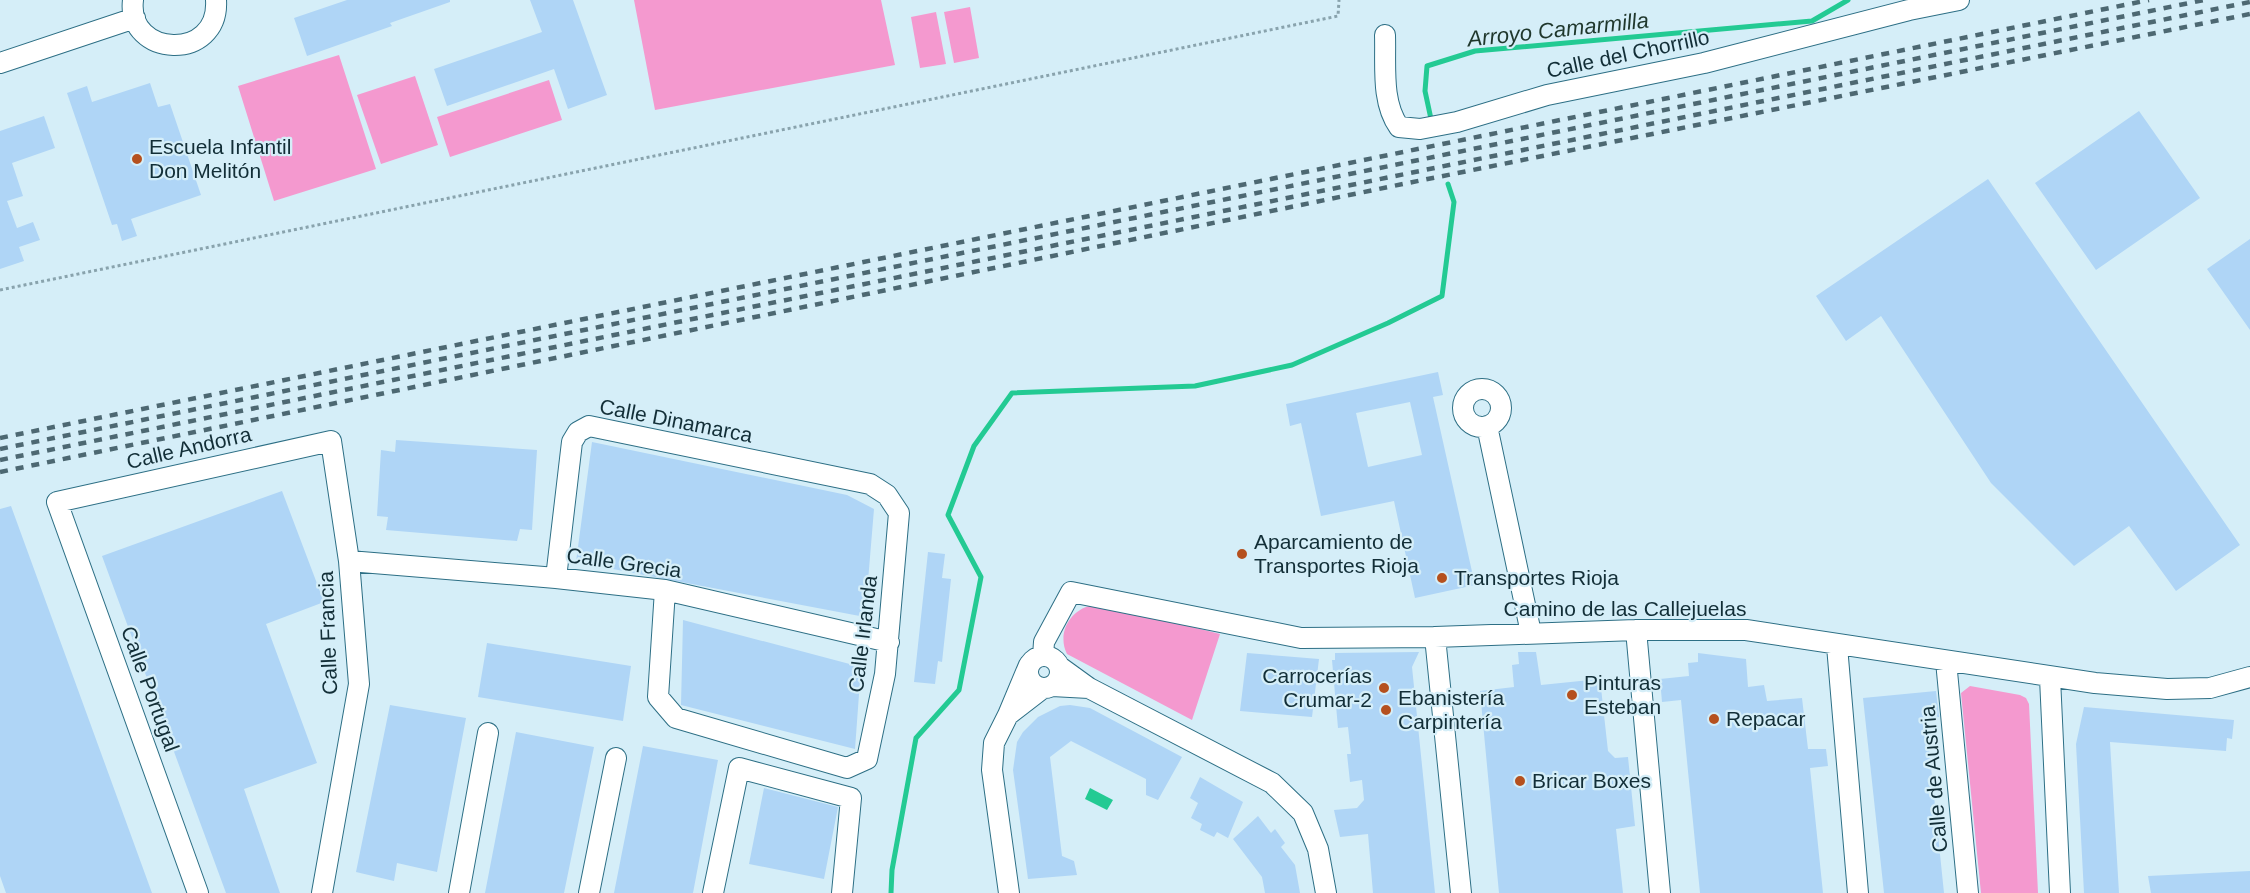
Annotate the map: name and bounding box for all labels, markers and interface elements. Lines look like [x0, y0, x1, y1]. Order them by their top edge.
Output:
water label: Arroyo Camarmilla [1464, 8, 1650, 52]
street label: Calle del Chorrillo [1544, 25, 1711, 82]
place label: Escuela Infantil Don Melitón [149, 135, 291, 182]
marker: Escuela Infantil Don Melitón [130, 152, 144, 166]
street label: Calle Dinamarca [598, 394, 755, 447]
street label: Calle Andorra [124, 422, 254, 473]
place label: Aparcamiento de Transportes Rioja [1254, 530, 1419, 577]
street label: Calle Grecia [565, 543, 683, 582]
marker: Aparcamiento de Transportes Rioja [1235, 547, 1249, 561]
place label: Transportes Rioja [1454, 566, 1619, 589]
street label: Calle Francia [314, 570, 341, 695]
marker: Transportes Rioja [1435, 571, 1449, 585]
street label: Calle Irlanda [844, 574, 881, 694]
street label: Camino de las Callejuelas [1504, 597, 1746, 620]
street label: Calle Portugal [117, 623, 184, 755]
place label: Carrocerías Crumar-2 [1262, 664, 1372, 711]
place label: Pinturas Esteban [1584, 671, 1661, 718]
marker: Carrocerías Crumar-2 [1377, 681, 1391, 695]
place label: Ebanistería Carpintería [1398, 686, 1505, 733]
marker: Pinturas Esteban [1565, 688, 1579, 702]
marker: Ebanistería Carpintería [1379, 703, 1393, 717]
street label: Calle de Austria [1916, 704, 1951, 853]
place label: Repacar [1726, 707, 1805, 730]
marker: Repacar [1707, 712, 1721, 726]
place label: Bricar Boxes [1532, 769, 1651, 792]
marker: Bricar Boxes [1513, 774, 1527, 788]

